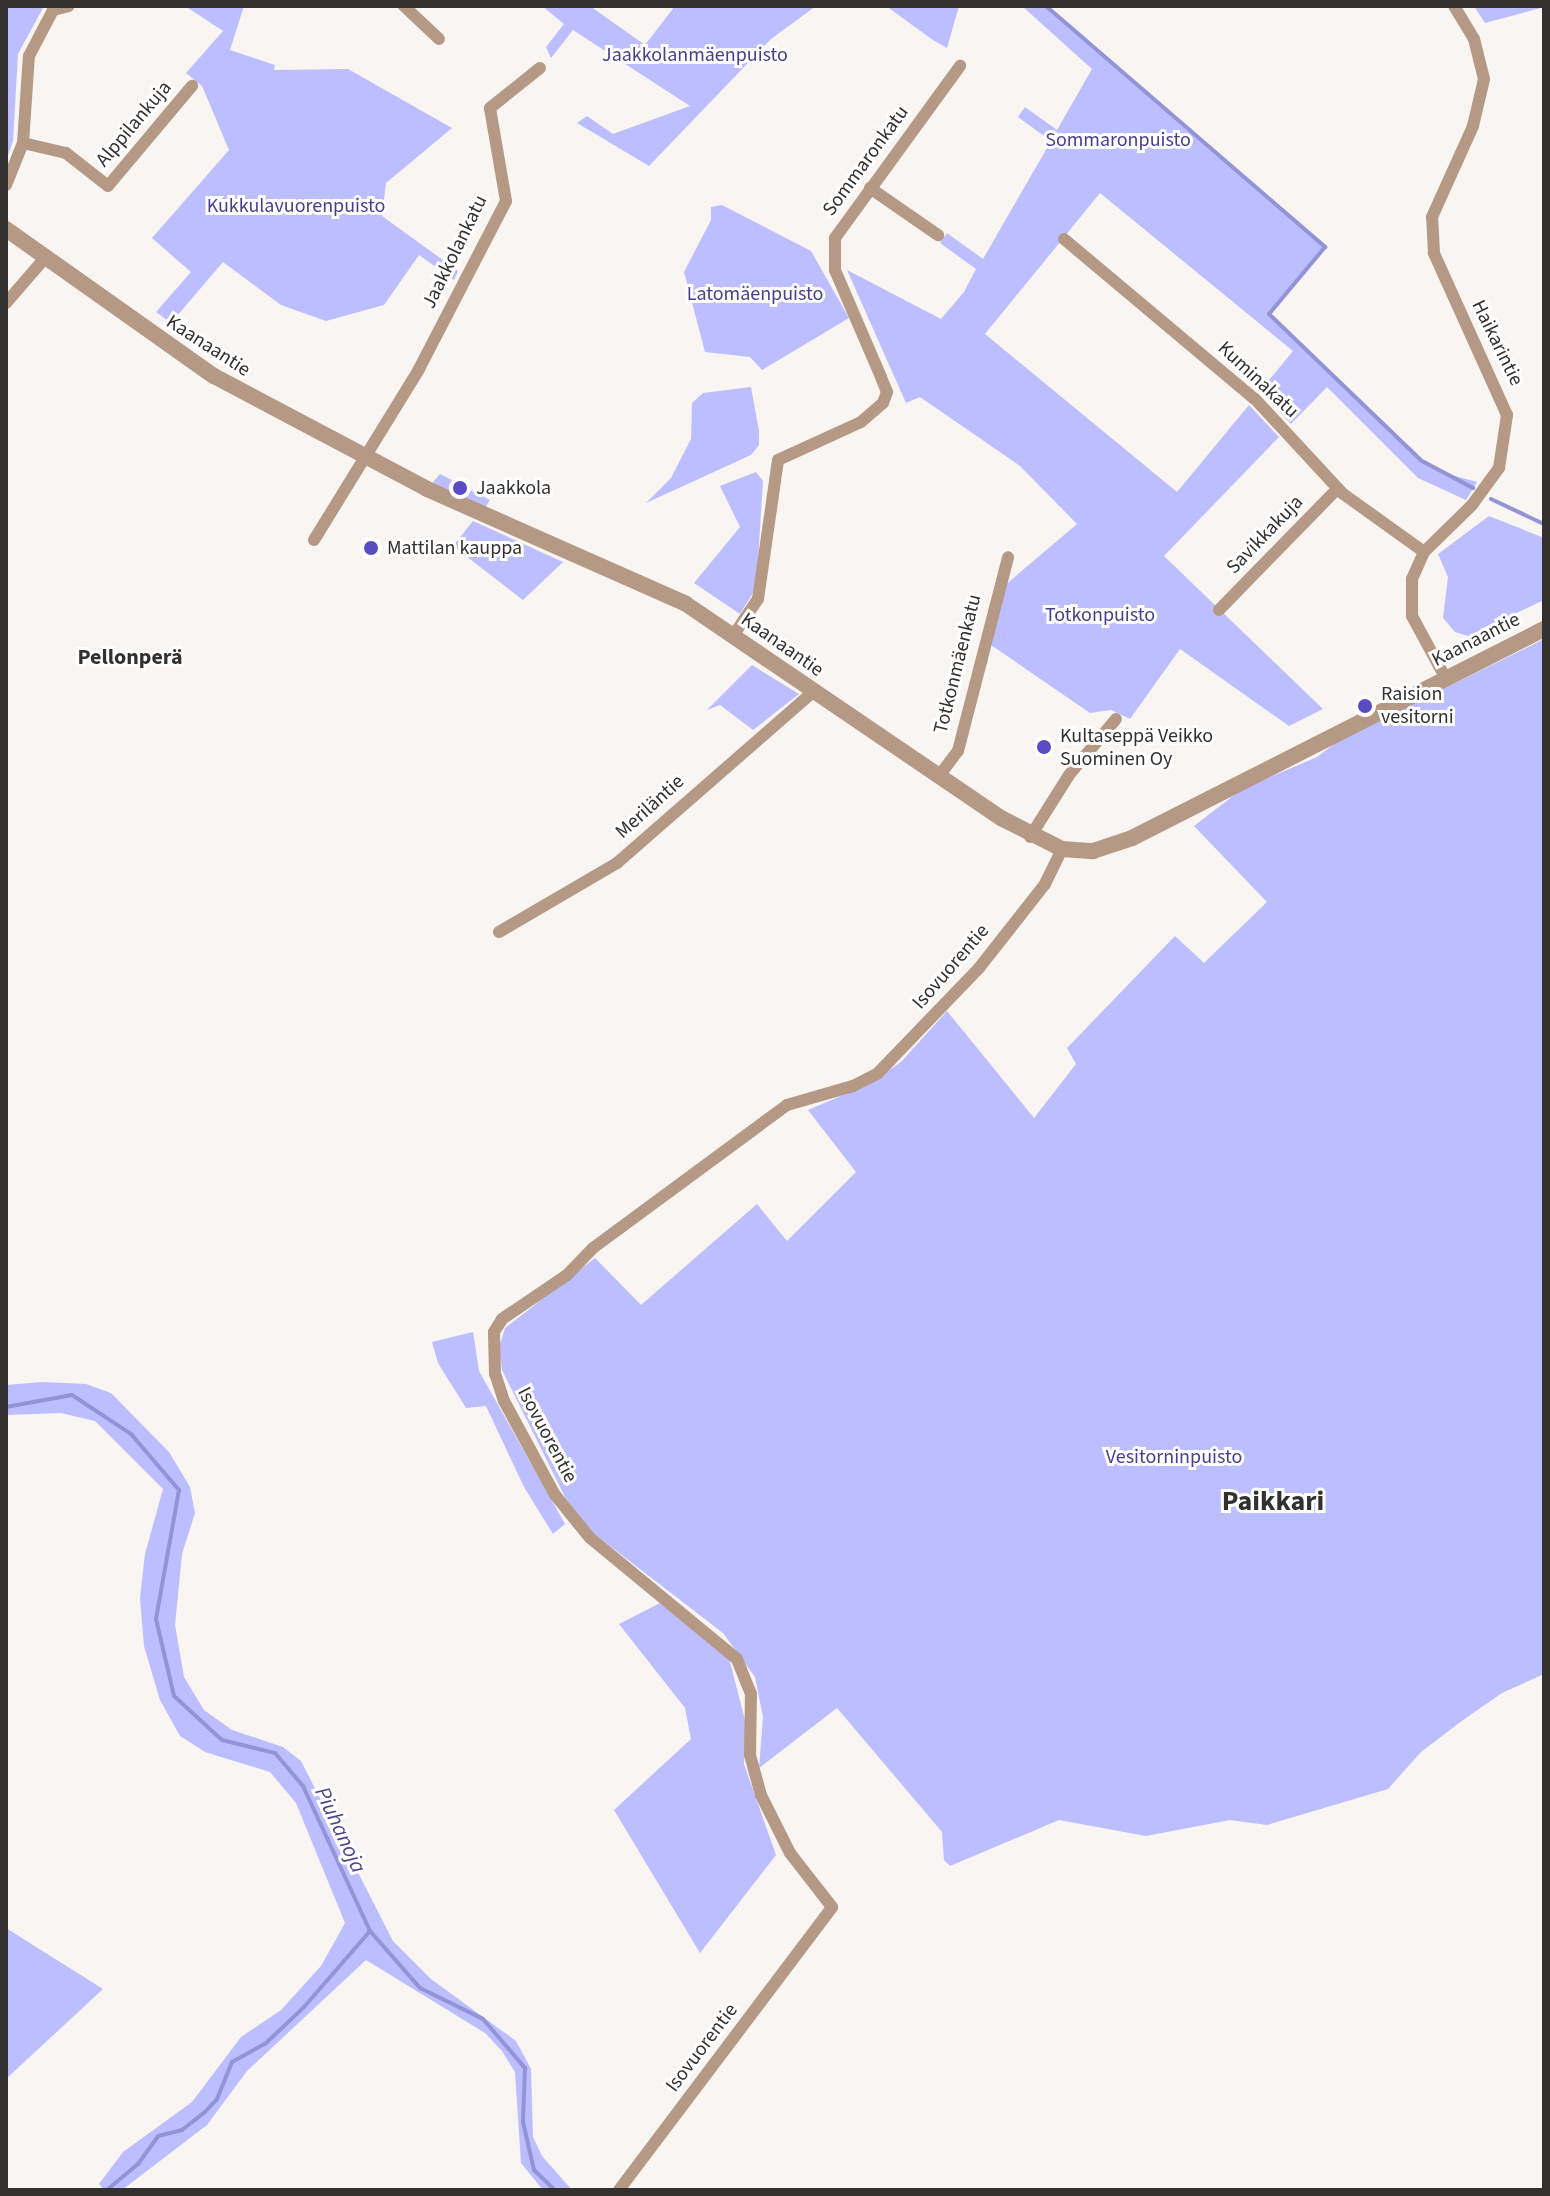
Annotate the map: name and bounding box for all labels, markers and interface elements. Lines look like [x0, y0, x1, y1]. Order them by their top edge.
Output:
park label: Jaakkolanmäenpuisto [602, 43, 788, 67]
street label: Alppilankuja [91, 76, 177, 172]
street label: Sommaronkatu [818, 101, 914, 221]
park label: Sommaronpuisto [1045, 128, 1191, 152]
street label: Jaakkolankatu [417, 191, 493, 313]
park label: Kukkulavuorenpuisto [207, 194, 385, 218]
park label: Latomäenpuisto [687, 282, 823, 306]
street label: Haikarintie [1466, 296, 1528, 390]
street label: Kaanaantie [161, 310, 255, 382]
street label: Kuminakatu [1213, 336, 1303, 424]
place label: Jaakkola [476, 476, 551, 500]
marker: Jaakkola [451, 479, 469, 497]
street label: Savikkakuja [1222, 491, 1308, 579]
place label: Mattilan kauppa [387, 536, 522, 560]
marker: Mattilan kauppa [362, 539, 380, 557]
street label: Totkonmäenkatu [929, 592, 987, 736]
park label: Totkonpuisto [1045, 603, 1155, 627]
street label: Kaanaantie [736, 608, 828, 682]
street label: Kaanaantie [1428, 608, 1524, 672]
district label: Pellonperä [77, 645, 183, 671]
place label: Raision vesitorni [1381, 682, 1454, 729]
marker: Raision vesitorni [1356, 697, 1374, 715]
place label: Kultaseppä Veikko Suominen Oy [1060, 724, 1213, 771]
marker: Kultaseppä Veikko Suominen Oy [1035, 738, 1053, 756]
street label: Meriläntie [611, 770, 689, 844]
street label: Isovuorentie [908, 920, 994, 1014]
street label: Isovuorentie [512, 1383, 582, 1487]
park label: Vesitorninpuisto [1106, 1445, 1242, 1469]
district label: Paikkari [1222, 1484, 1324, 1518]
water label: Piuhanoja [309, 1783, 371, 1877]
street label: Isovuorentie [661, 1999, 743, 2097]

